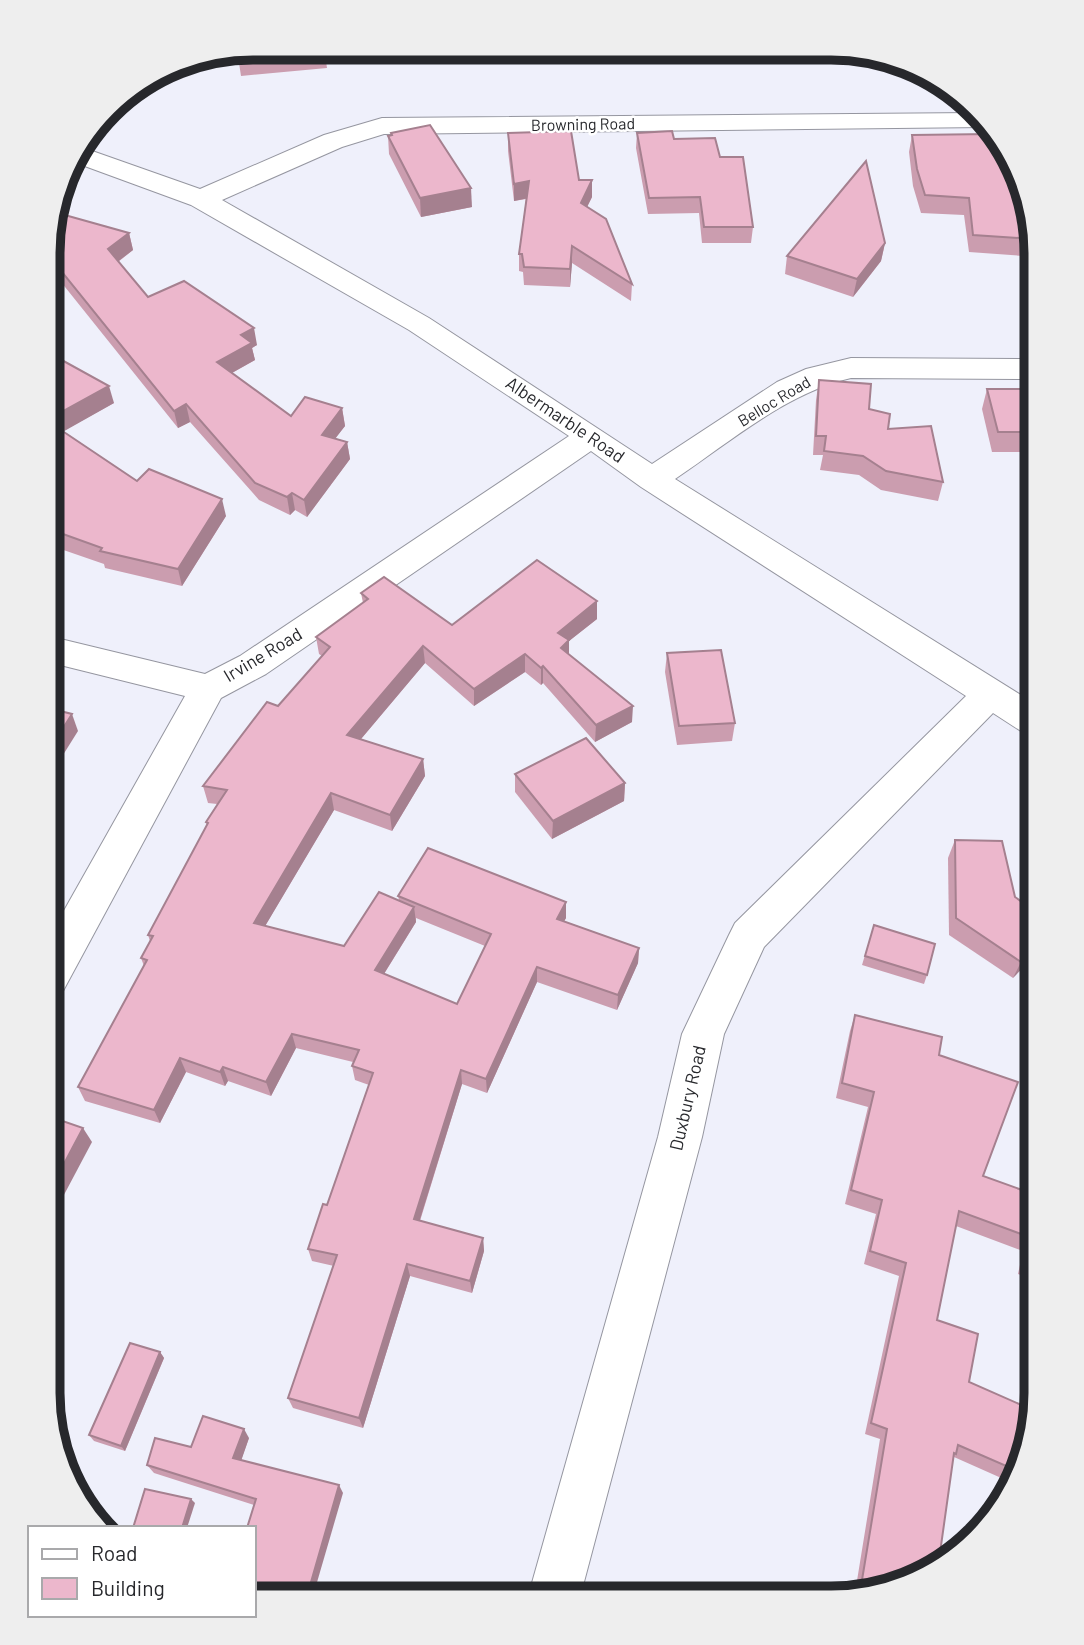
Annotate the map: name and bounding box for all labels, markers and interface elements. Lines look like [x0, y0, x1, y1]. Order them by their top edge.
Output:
street label: Browning Road [531, 113, 635, 134]
street label: Albermarble Road [502, 371, 629, 467]
street label: Belloc Road [734, 371, 814, 430]
street label: Irvine Road [219, 622, 306, 686]
street label: Duxbury Road [664, 1043, 710, 1153]
legend [28, 1526, 256, 1617]
text: Road [91, 1540, 137, 1565]
text: Building [91, 1575, 165, 1600]

